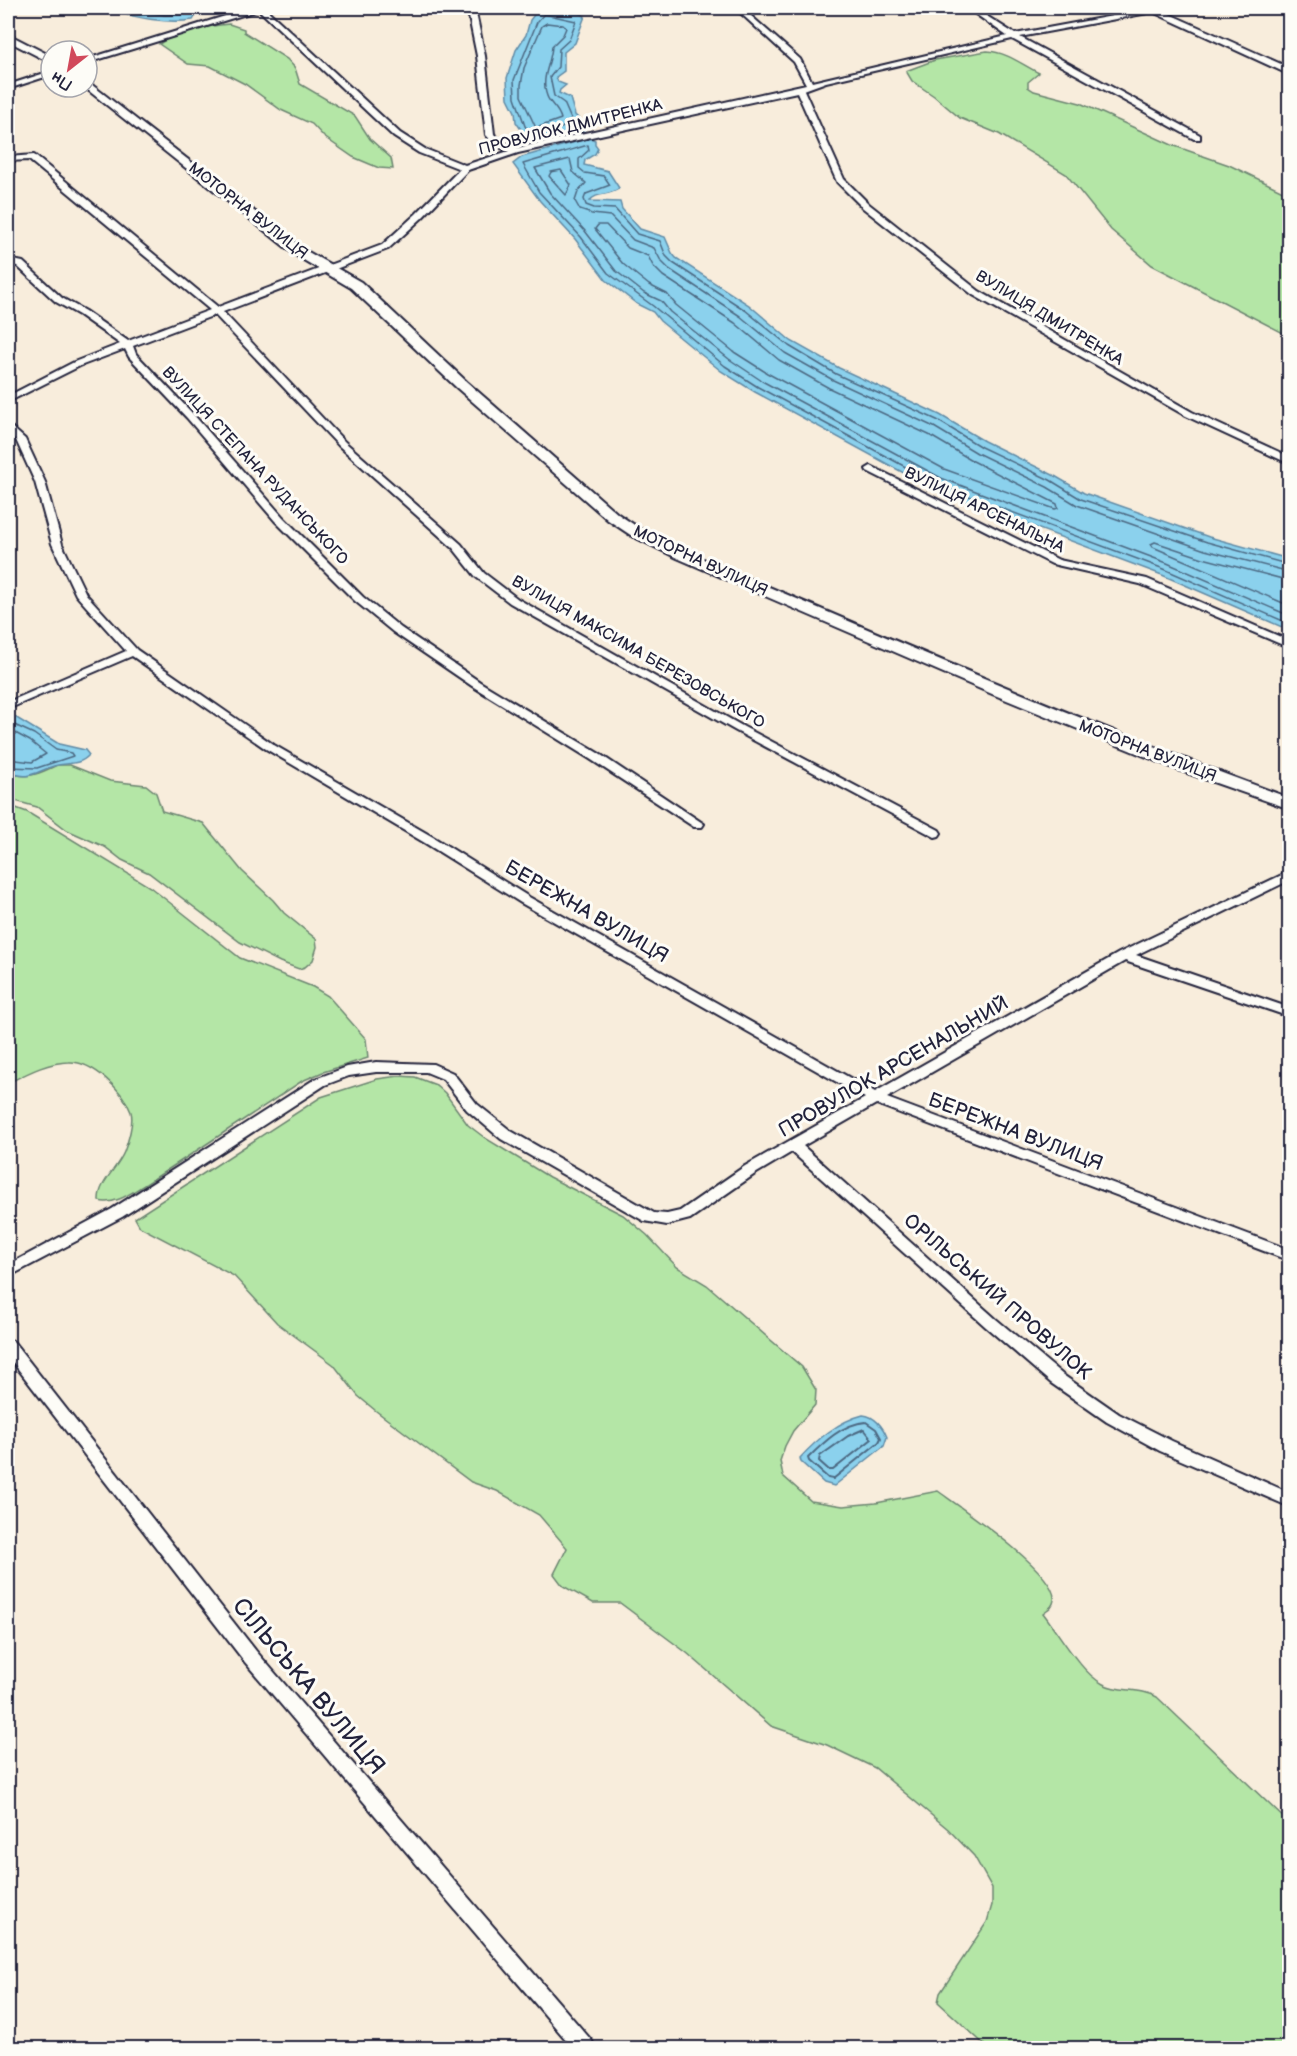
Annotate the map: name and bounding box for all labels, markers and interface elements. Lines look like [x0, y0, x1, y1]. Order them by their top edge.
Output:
north arrow [39, 39, 99, 99]
text: Пн [48, 67, 76, 94]
street label: ПРОВУЛОК ДМИТРЕНКА [476, 95, 665, 160]
street label: МОТОРНА ВУЛИЦЯ [185, 159, 311, 264]
street label: ВУЛИЦЯ ДМИТРЕНКА [972, 267, 1127, 370]
street label: ВУЛИЦЯ СТЕПАНА РУДАНСЬКОГО [158, 363, 352, 570]
street label: ВУЛИЦЯ АРСЕНАЛЬНА [901, 463, 1068, 557]
street label: МОТОРНА ВУЛИЦЯ [630, 522, 770, 601]
street label: ВУЛИЦЯ МАКСИМА БЕРЕЗОВСЬКОГО [508, 572, 769, 733]
street label: МОТОРНА ВУЛИЦЯ [1076, 716, 1219, 786]
street label: БЕРЕЖНА ВУЛИЦЯ [500, 855, 673, 969]
street label: ПРОВУЛОК АРСЕНАЛЬНИЙ [774, 991, 1013, 1143]
street label: БЕРЕЖНА ВУЛИЦЯ [925, 1088, 1106, 1176]
street label: ОРІЛЬСЬКИЙ ПРОВУЛОК [899, 1209, 1096, 1385]
street label: СІЛЬСЬКА ВУЛИЦЯ [226, 1592, 391, 1781]

